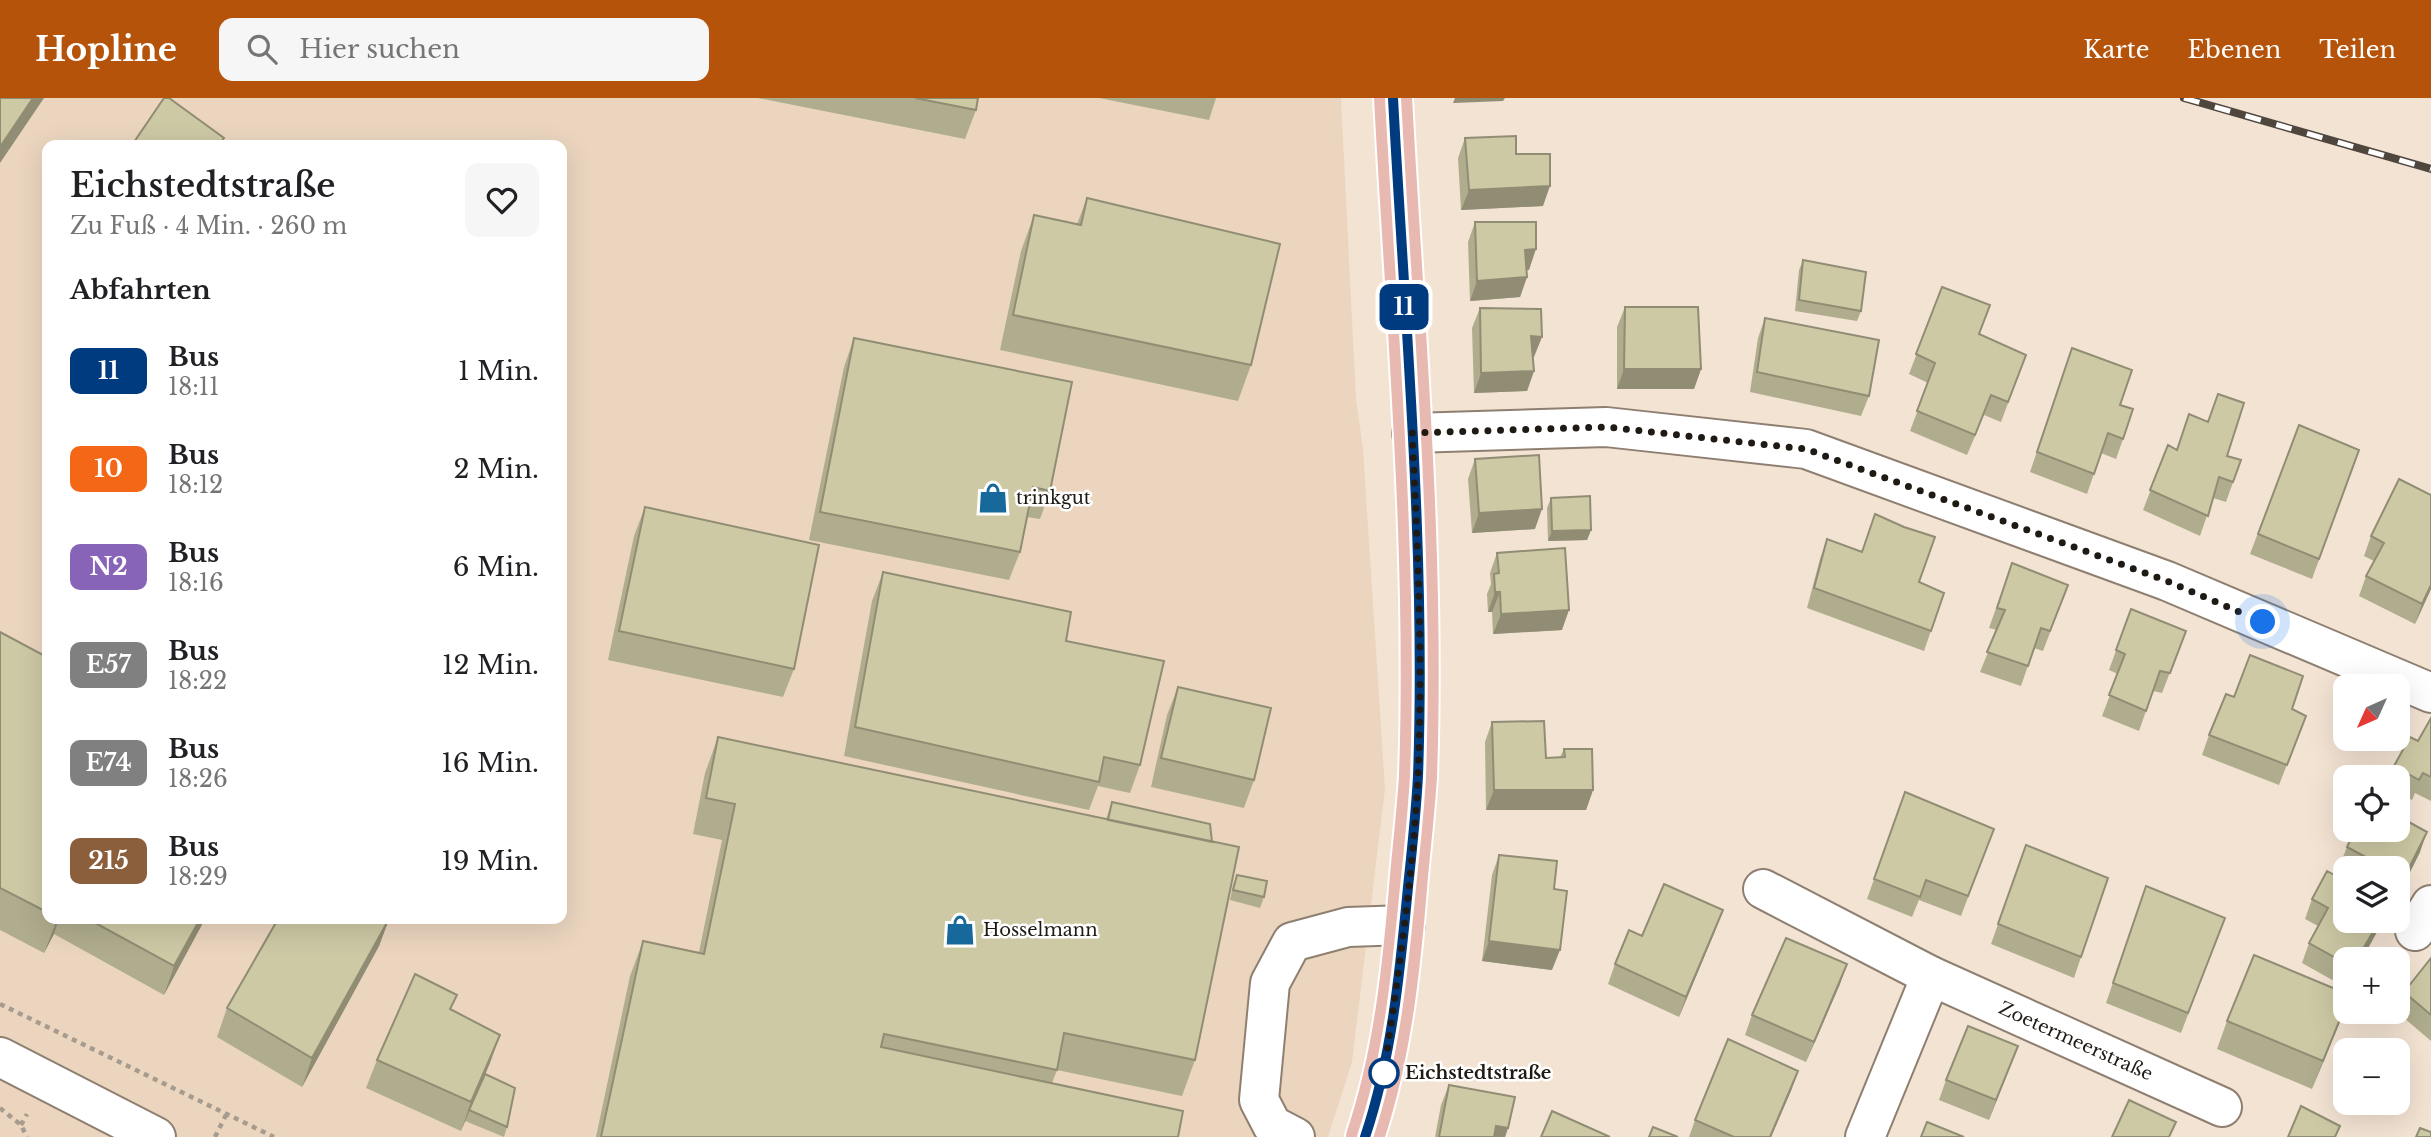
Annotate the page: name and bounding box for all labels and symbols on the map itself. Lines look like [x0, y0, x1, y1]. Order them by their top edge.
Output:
line badge: 11 [1372, 284, 1436, 330]
shop icon: trinkgut [976, 481, 1010, 515]
place label: trinkgut [1016, 487, 1091, 509]
your location [2245, 604, 2280, 639]
north arrow [2333, 674, 2410, 751]
shop icon: Hosselmann [943, 913, 977, 947]
place label: Hosselmann [983, 919, 1098, 941]
street label: Zoetermeerstraße [1995, 997, 2156, 1085]
marker: Eichstedtstraße [1369, 1058, 1399, 1088]
place label: Eichstedtstraße [1405, 1062, 1551, 1084]

